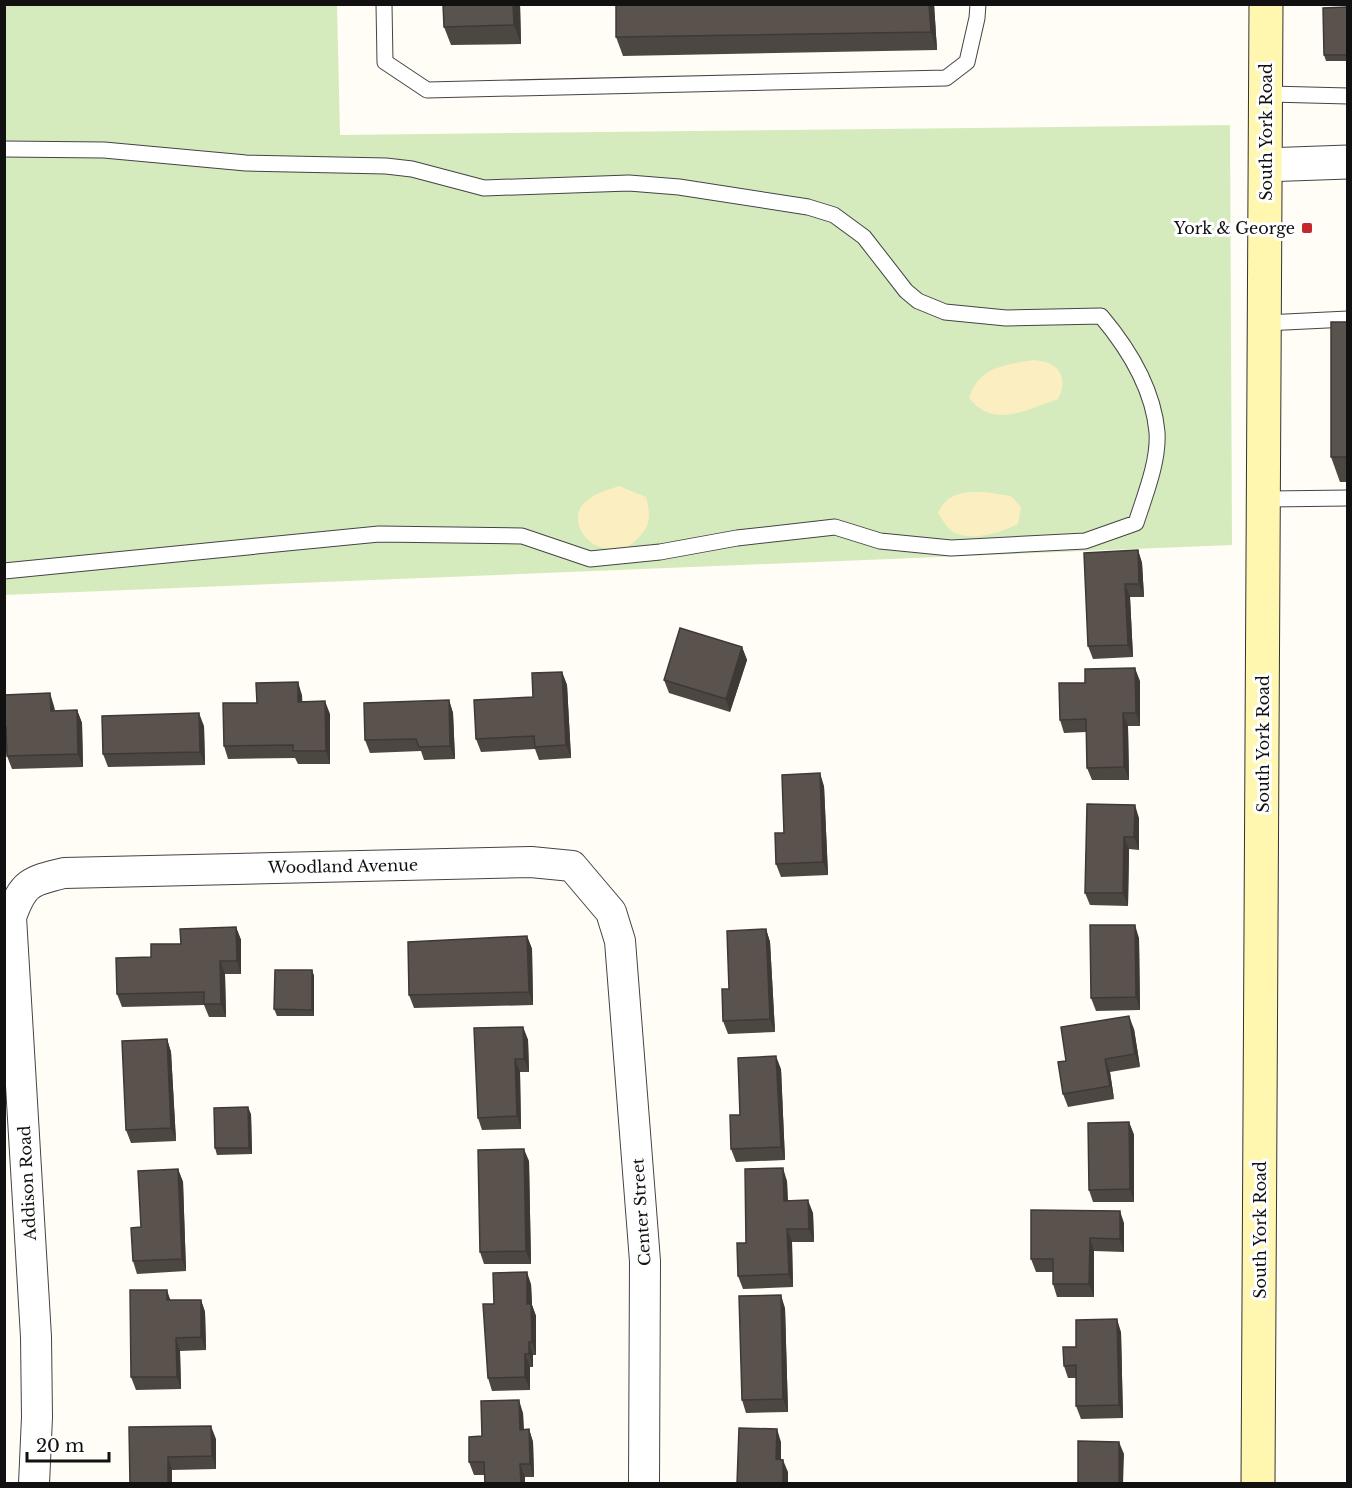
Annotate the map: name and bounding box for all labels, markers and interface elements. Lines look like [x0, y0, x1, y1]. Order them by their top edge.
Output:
street label: South York Road [1256, 63, 1276, 201]
place label: York & George [1173, 218, 1295, 238]
marker: York & George [1300, 221, 1314, 235]
street label: South York Road [1253, 675, 1273, 813]
street label: Woodland Avenue [267, 855, 418, 877]
street label: Addison Road [14, 1125, 40, 1242]
street label: Center Street [627, 1157, 655, 1267]
street label: South York Road [1250, 1161, 1270, 1299]
scale bar [27, 1425, 110, 1463]
text: 20 m [36, 1435, 84, 1457]

